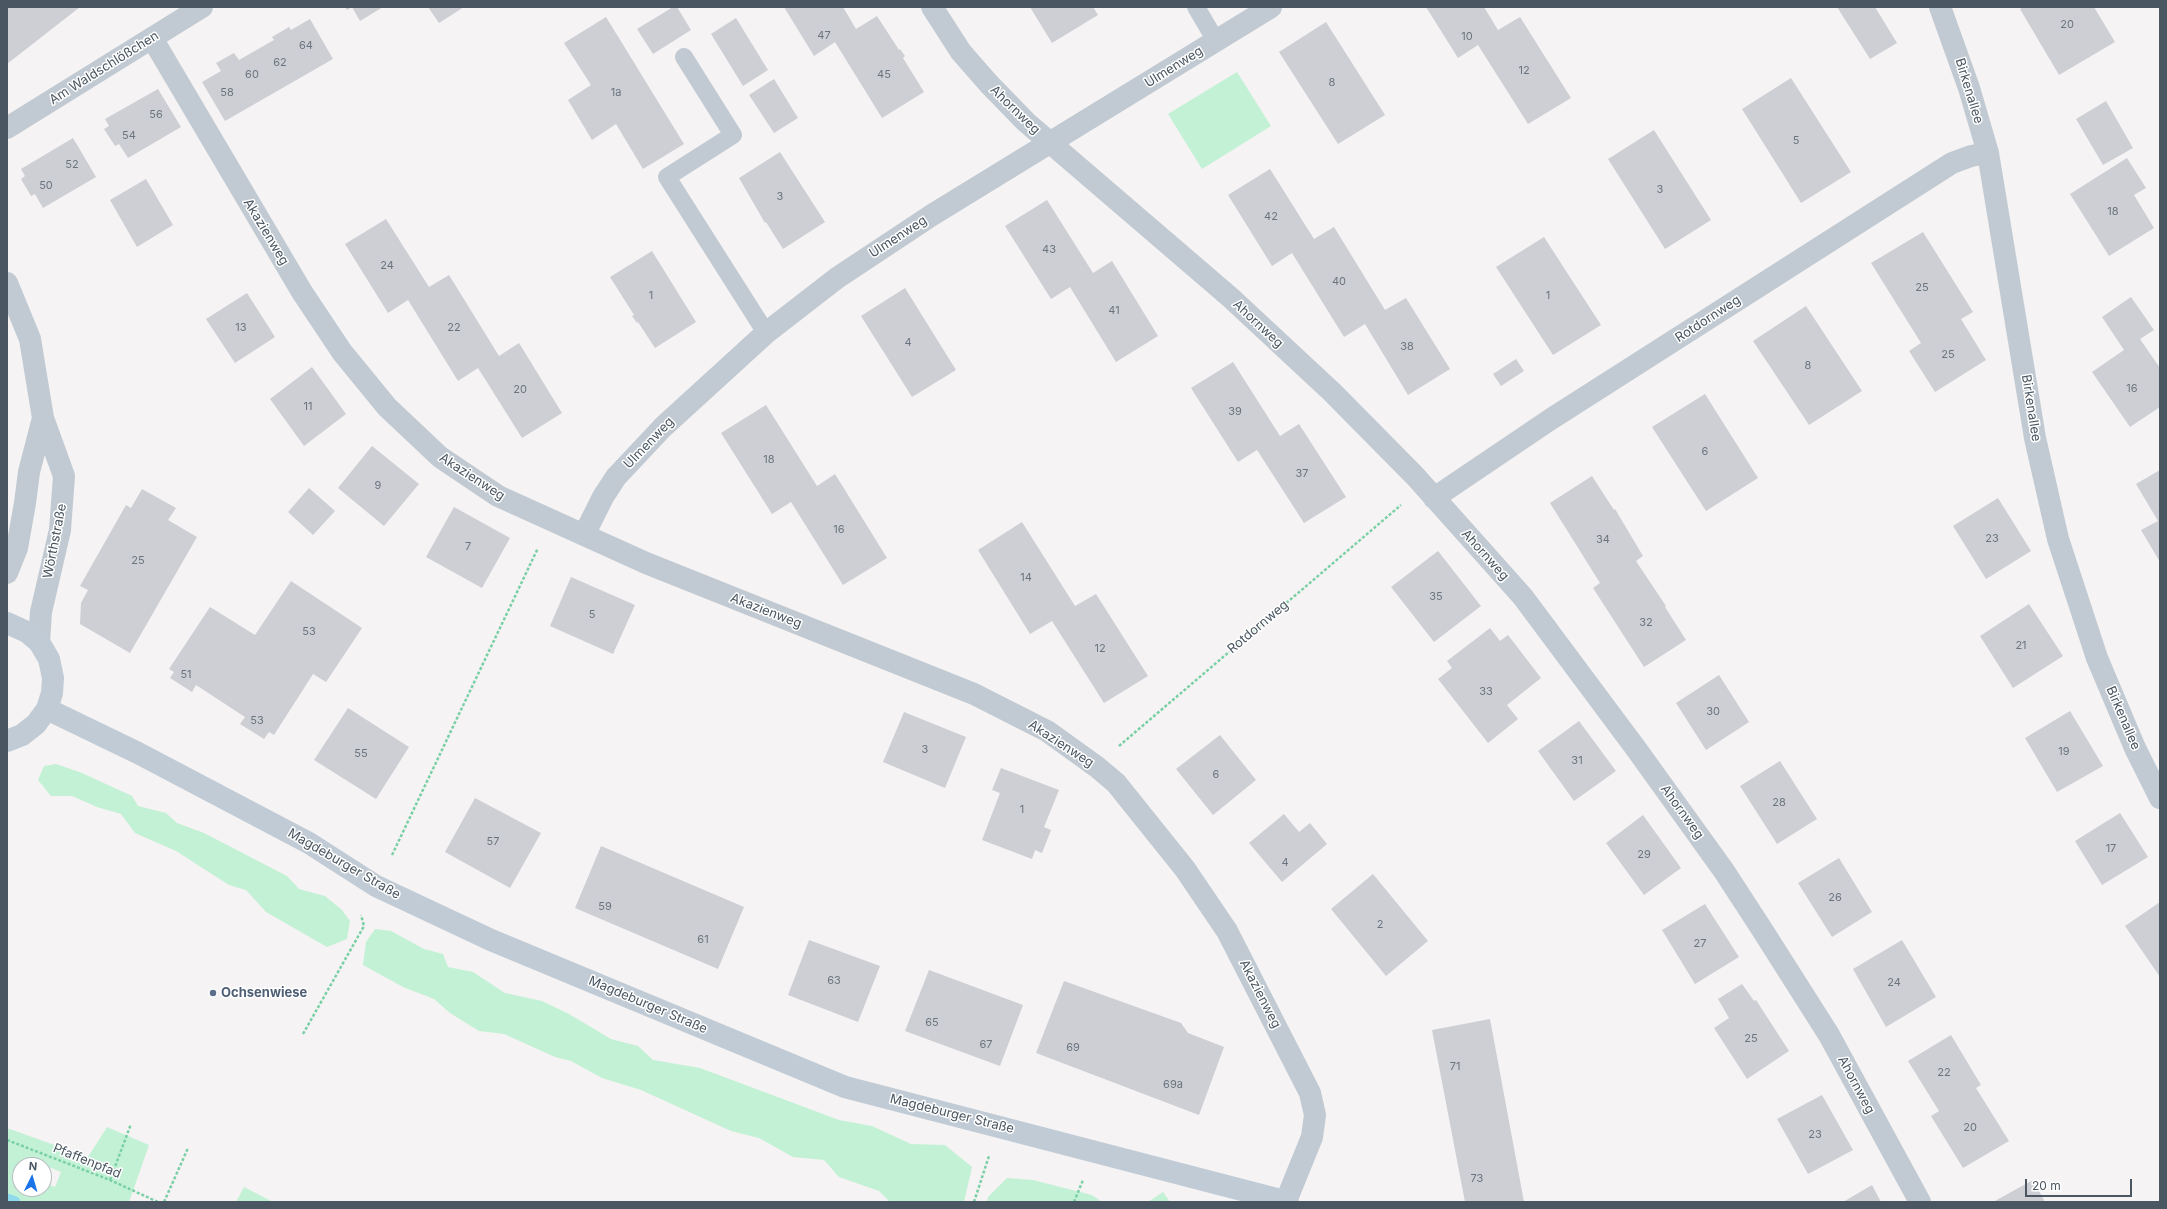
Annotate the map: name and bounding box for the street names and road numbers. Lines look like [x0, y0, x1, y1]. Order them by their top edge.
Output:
street label: Am Waldschlößchen [46, 28, 162, 108]
street label: Ulmenweg [1142, 43, 1206, 91]
street label: Birkenallee [1952, 56, 1986, 126]
street label: Ahornweg [987, 82, 1043, 138]
street label: Akazienweg [240, 196, 292, 268]
street label: Ulmenweg [866, 213, 930, 261]
street label: Rotdornweg [1672, 292, 1744, 346]
street label: Ahornweg [1230, 297, 1286, 351]
street label: Birkenallee [2018, 373, 2044, 443]
street label: Ulmenweg [621, 414, 677, 472]
street label: Akazienweg [436, 450, 508, 504]
street label: Wörthstraße [40, 502, 70, 580]
street label: Ahornweg [1458, 526, 1512, 584]
street label: Akazienweg [728, 590, 804, 632]
street label: Rotdornweg [1224, 597, 1292, 657]
street label: Birkenallee [2103, 684, 2143, 752]
street label: Akazienweg [1025, 717, 1097, 771]
street label: Ahornweg [1657, 782, 1707, 842]
street label: Magdeburger Straße [285, 825, 403, 903]
street label: Akazienweg [1236, 957, 1284, 1031]
street label: Magdeburger Straße [586, 973, 710, 1037]
street label: Ahornweg [1834, 1053, 1878, 1117]
street label: Magdeburger Straße [888, 1091, 1016, 1137]
street label: Pfaffenpfad [51, 1140, 123, 1182]

